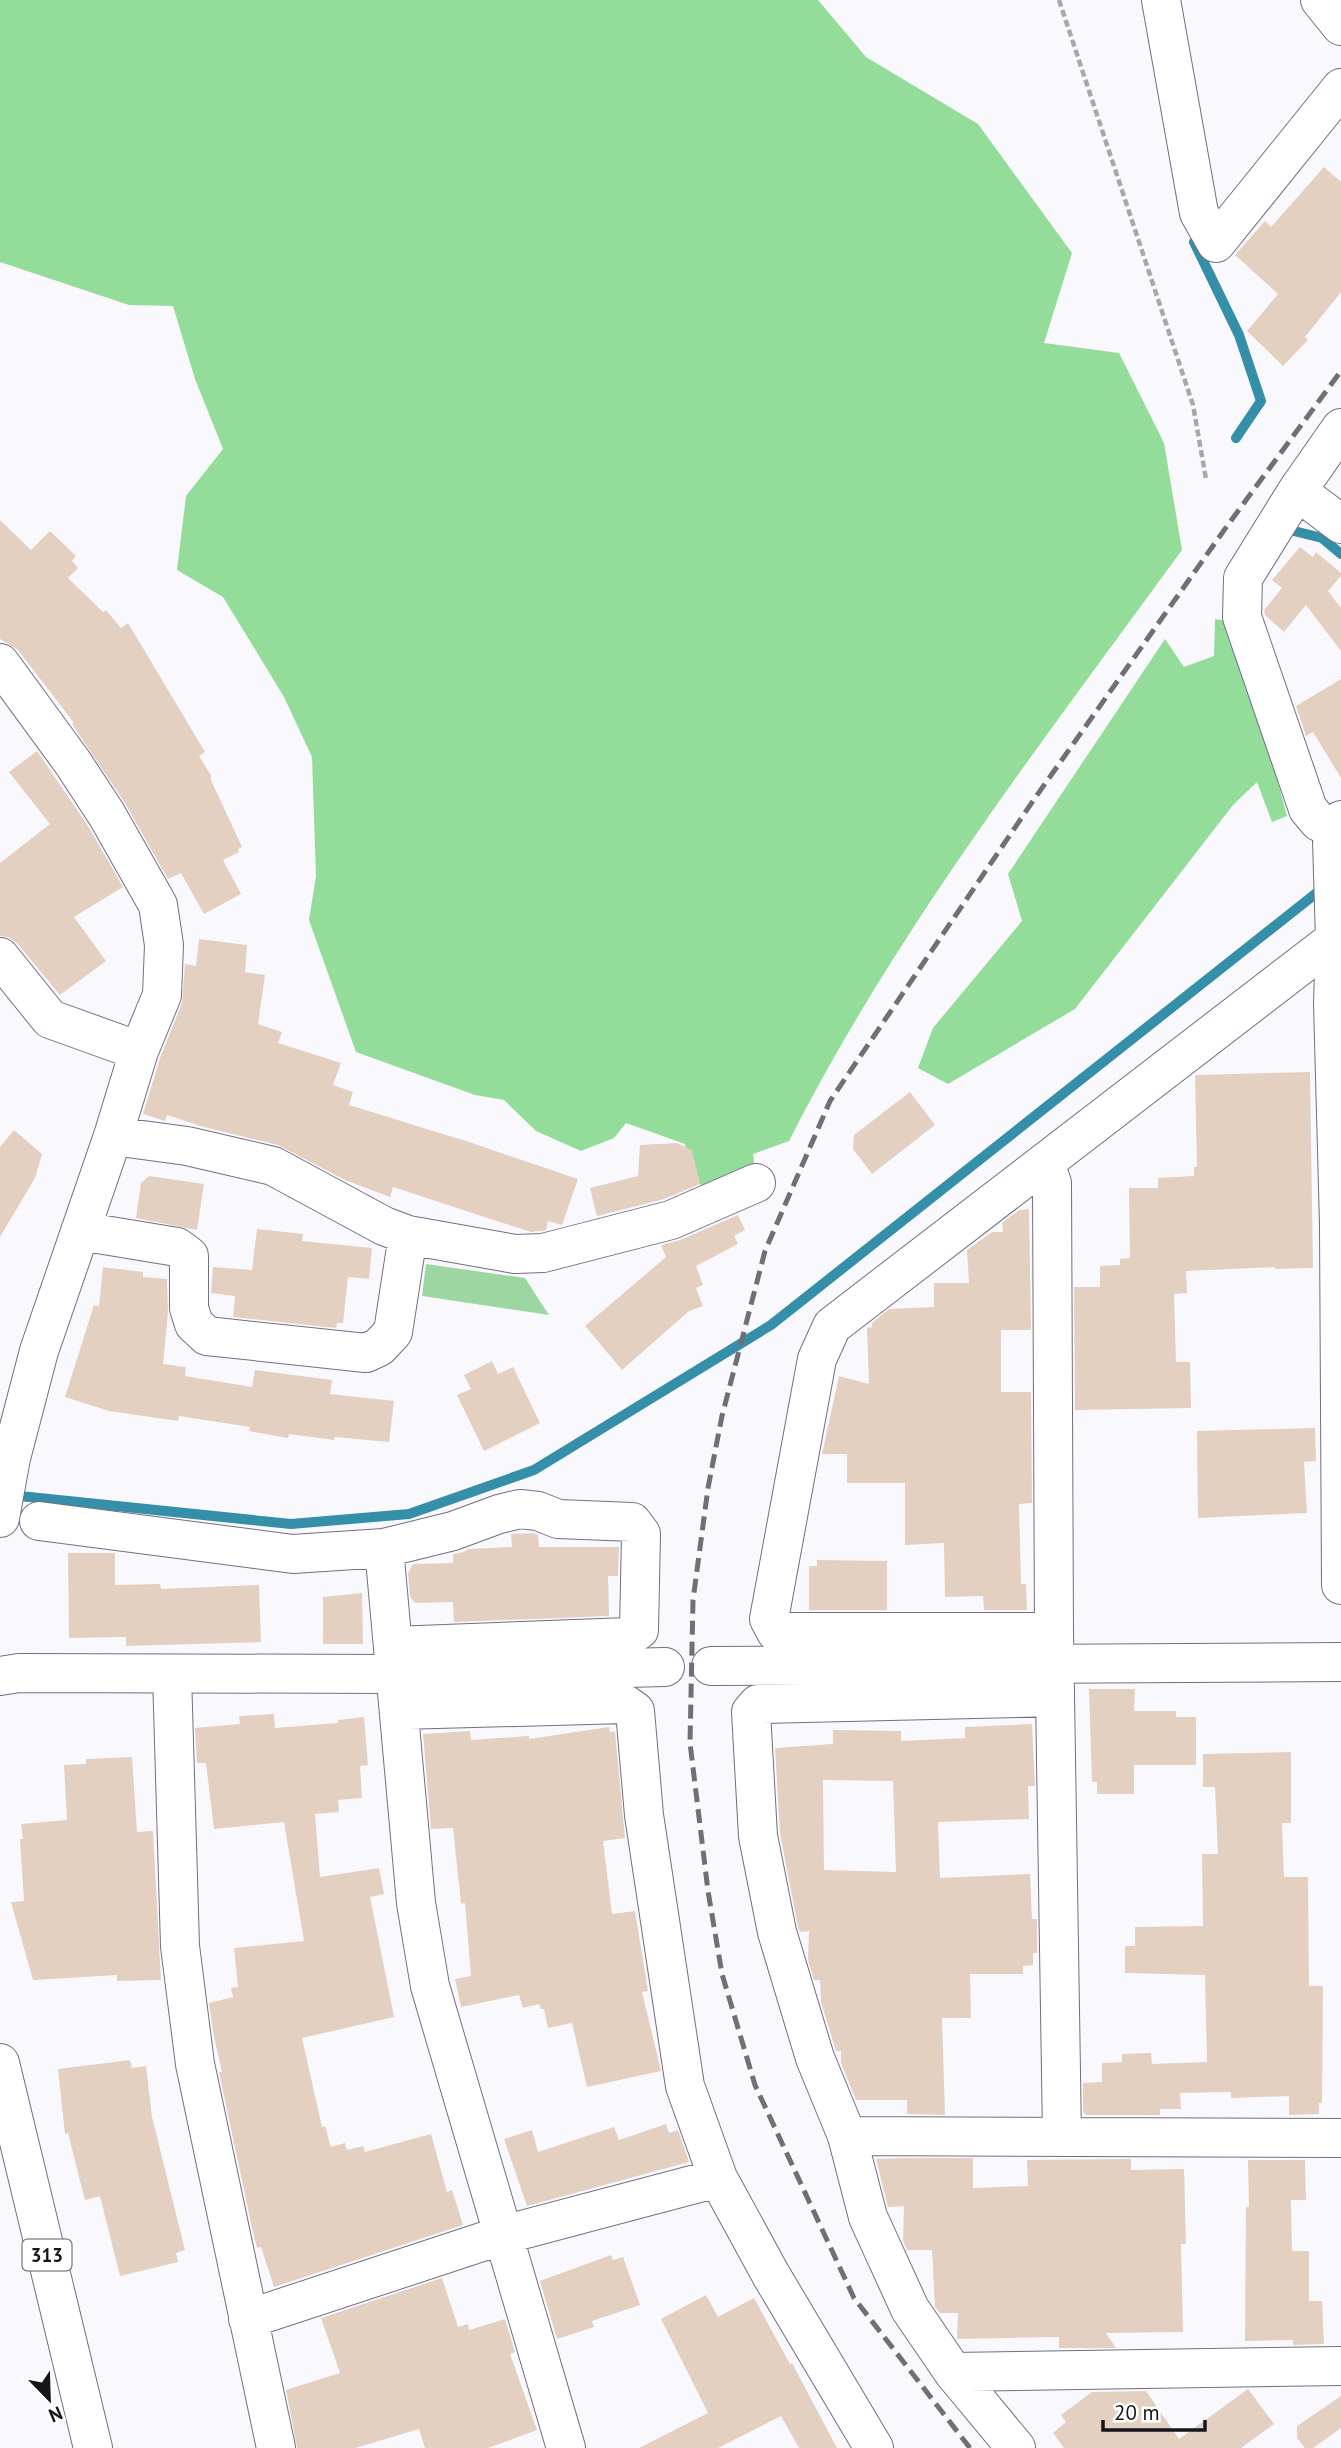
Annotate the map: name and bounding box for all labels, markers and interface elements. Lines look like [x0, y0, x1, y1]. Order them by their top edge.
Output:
road number: 313 [22, 2240, 72, 2270]
north arrow [14, 2364, 84, 2434]
scale bar [1103, 2388, 1204, 2432]
text: 20 m [1114, 2399, 1160, 2426]
text: N [45, 2401, 66, 2428]

